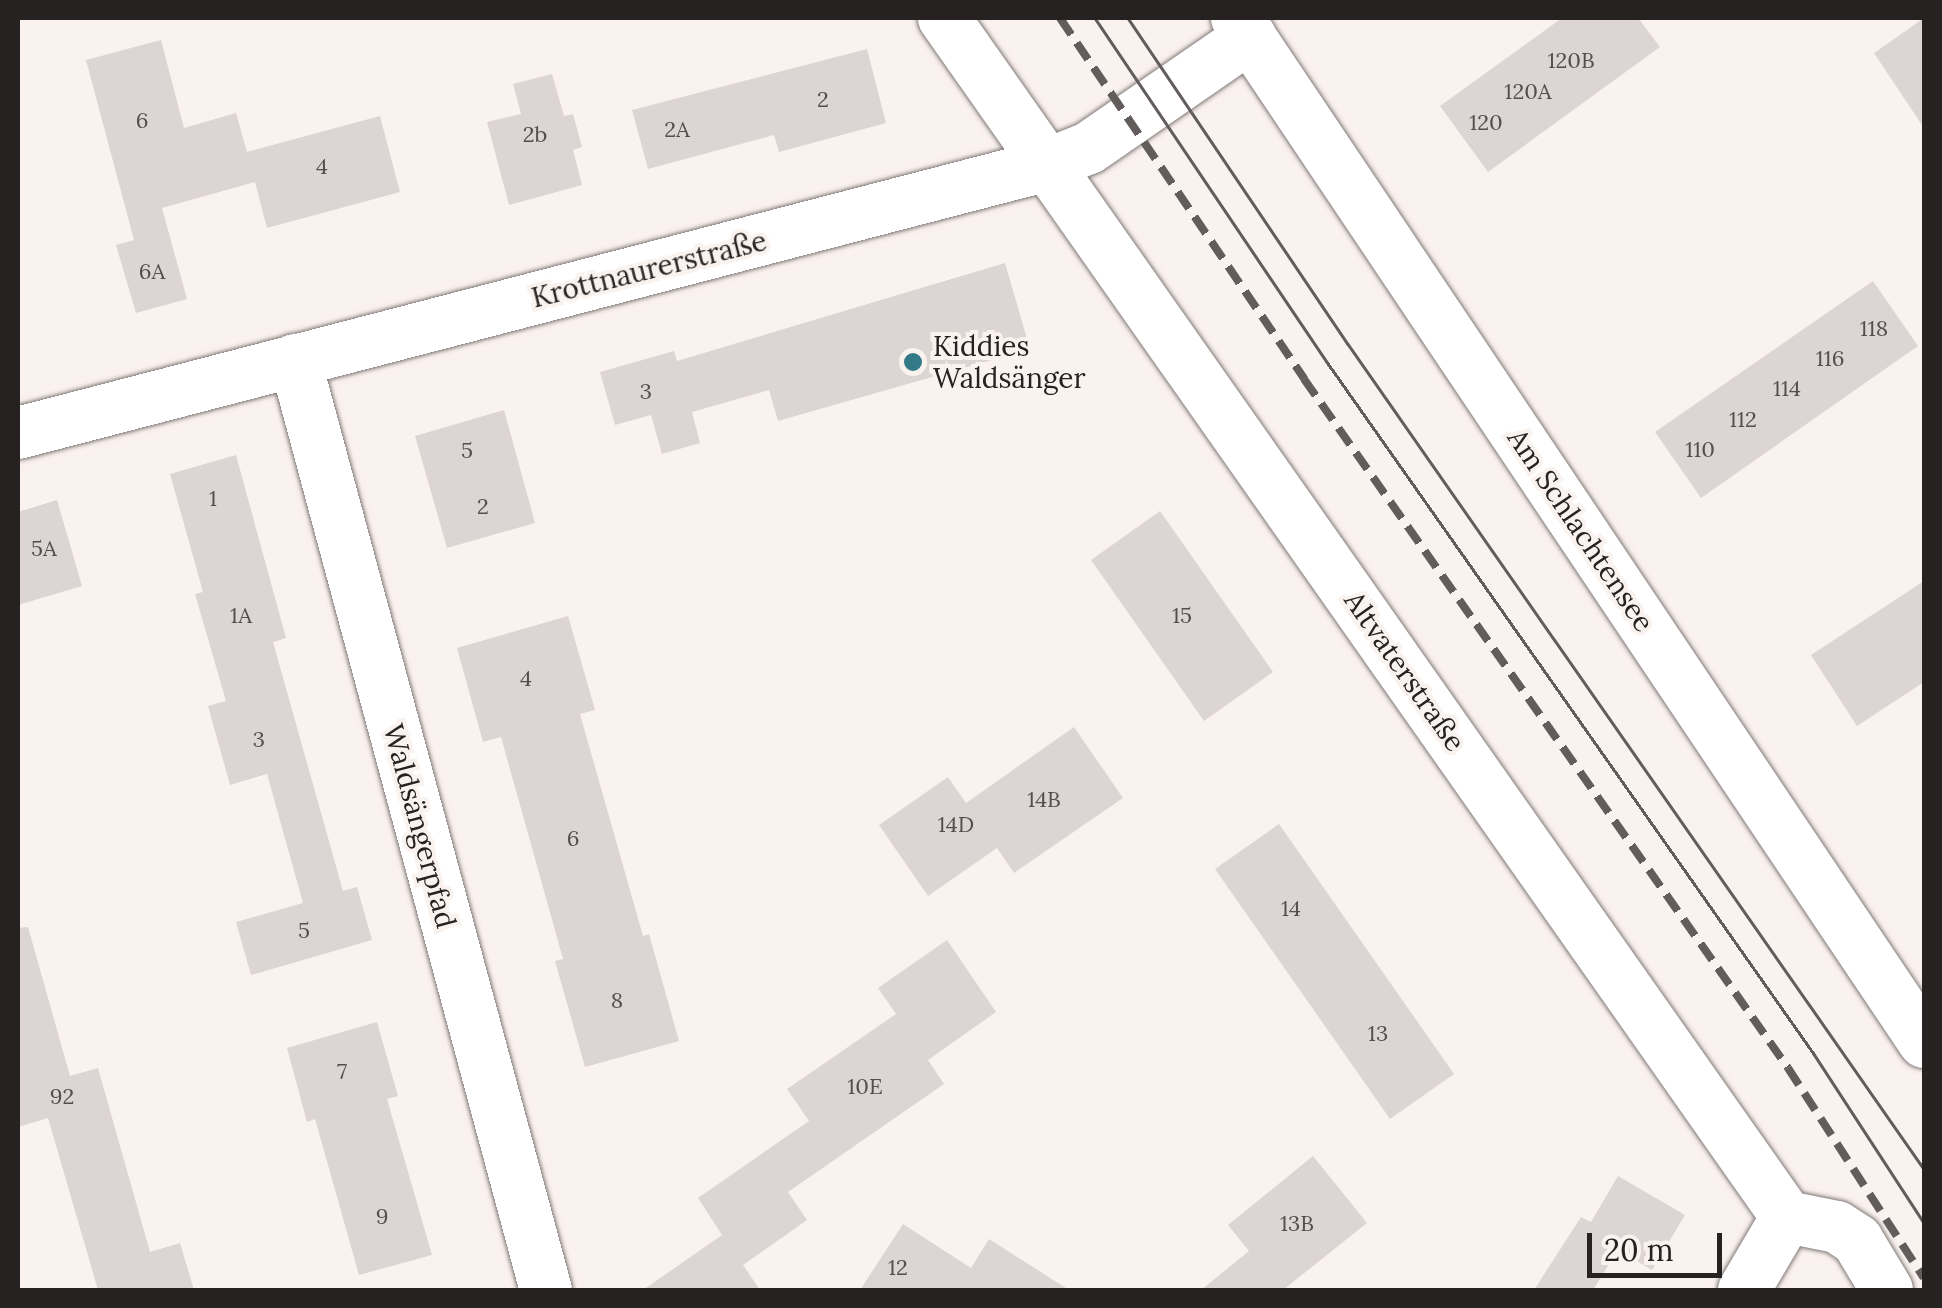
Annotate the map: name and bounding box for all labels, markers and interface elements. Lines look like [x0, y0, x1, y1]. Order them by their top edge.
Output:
house number: 120B [1547, 48, 1595, 74]
house number: 120A [1504, 79, 1552, 105]
house number: 2 [817, 87, 829, 113]
house number: 6 [136, 108, 148, 134]
house number: 120 [1469, 110, 1503, 136]
house number: 2A [664, 117, 690, 143]
house number: 2b [523, 122, 547, 148]
house number: 4 [316, 154, 328, 180]
street label: Krottnaurerstraße [528, 224, 770, 314]
house number: 6A [139, 259, 165, 285]
house number: 118 [1860, 316, 1888, 342]
place label: Kiddies Waldsänger [933, 329, 1086, 395]
house number: 116 [1816, 346, 1844, 372]
marker: Kiddies Waldsänger [902, 351, 924, 373]
house number: 114 [1773, 376, 1801, 402]
house number: 3 [640, 379, 652, 405]
house number: 112 [1729, 407, 1757, 433]
street label: Am Schlachtensee [1501, 422, 1661, 638]
house number: 110 [1685, 437, 1715, 463]
house number: 5 [461, 438, 473, 464]
house number: 1 [209, 486, 217, 512]
house number: 2 [477, 494, 489, 520]
house number: 5A [31, 536, 57, 562]
street label: Altvaterstraße [1338, 585, 1472, 757]
house number: 1A [230, 603, 252, 629]
house number: 15 [1172, 603, 1192, 629]
house number: 4 [520, 666, 532, 692]
street label: Waldsängerpfad [377, 720, 463, 932]
house number: 3 [253, 727, 265, 753]
house number: 14B [1027, 787, 1061, 813]
house number: 14D [938, 812, 974, 838]
house number: 6 [567, 826, 579, 852]
house number: 14 [1281, 896, 1301, 922]
house number: 5 [298, 918, 310, 944]
house number: 8 [611, 988, 623, 1014]
house number: 13 [1368, 1021, 1388, 1047]
house number: 7 [337, 1059, 347, 1085]
house number: 10E [847, 1074, 883, 1100]
house number: 92 [50, 1084, 74, 1110]
house number: 9 [376, 1204, 388, 1230]
house number: 13B [1280, 1211, 1314, 1237]
scale bar [1592, 1213, 1727, 1275]
text: 20 m [1604, 1231, 1673, 1269]
house number: 12 [888, 1255, 908, 1281]

